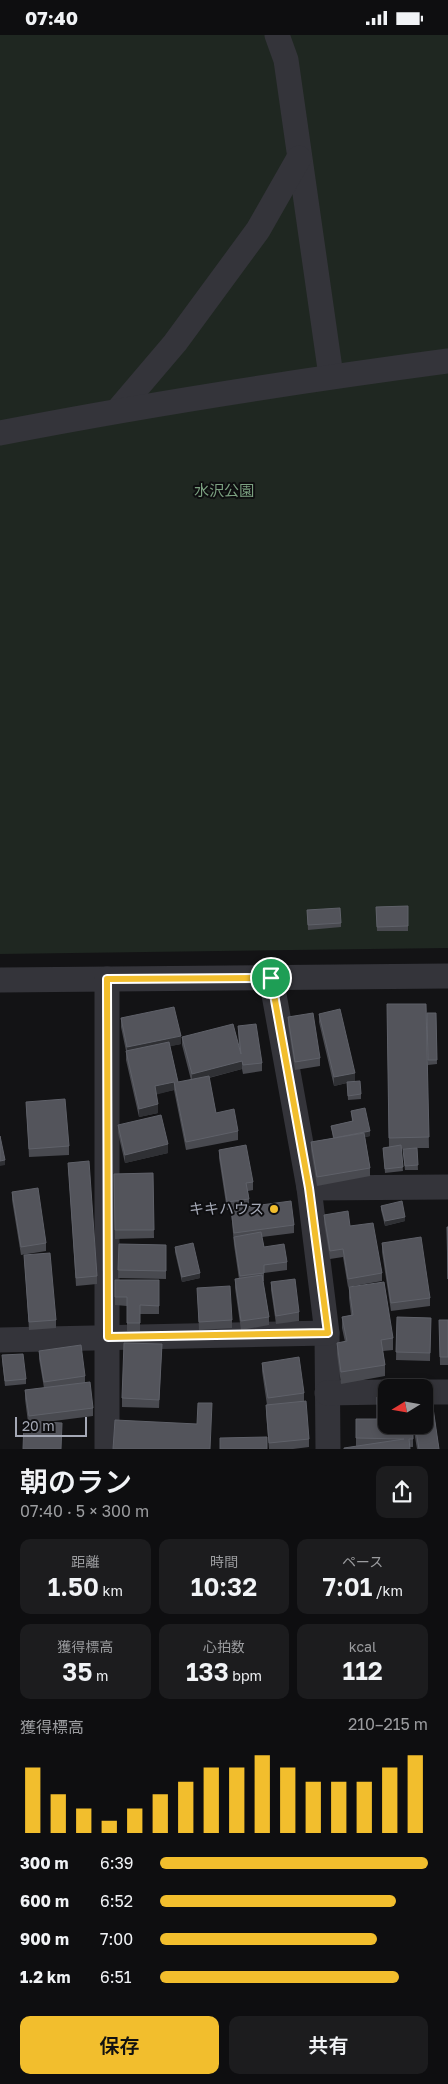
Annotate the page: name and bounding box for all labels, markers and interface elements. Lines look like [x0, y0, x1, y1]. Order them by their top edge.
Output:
text: 07:40 [25, 6, 78, 29]
park label: 水沢公園 [194, 481, 254, 499]
pin [250, 957, 292, 999]
icon: arrive [257, 964, 285, 992]
place label: キキハウス [189, 1199, 264, 1217]
marker: キキハウス [268, 1203, 280, 1215]
north arrow [378, 1379, 432, 1434]
map controls [378, 1379, 433, 1434]
scale bar [15, 1414, 88, 1437]
text: 20 m [22, 1417, 55, 1434]
text: 朝のラン [20, 1465, 132, 1498]
button: share [376, 1466, 428, 1518]
text: 07:40 · 5 × 300 m [20, 1501, 149, 1521]
text: 距離 [71, 1553, 99, 1570]
text: 時間 [210, 1553, 238, 1570]
text: ペース [342, 1553, 383, 1570]
text: 1.50 [48, 1571, 99, 1602]
text: 10:32 [191, 1571, 257, 1602]
text: 7:01 [322, 1571, 372, 1602]
text: km [99, 1582, 123, 1599]
text: /km [372, 1582, 403, 1599]
text: 獲得標高 [57, 1638, 113, 1655]
text: 心拍数 [203, 1638, 245, 1655]
text: kcal [349, 1638, 376, 1655]
text: 112 [343, 1655, 383, 1686]
text: 35 [62, 1656, 92, 1687]
text: 133 [186, 1656, 229, 1687]
text: m [92, 1667, 108, 1684]
text: bpm [229, 1667, 262, 1684]
text: 210–215 m [348, 1714, 428, 1734]
text: 獲得標高 [20, 1717, 84, 1737]
text: 300 m [20, 1853, 69, 1873]
text: 6:39 [100, 1853, 134, 1873]
text: 600 m [20, 1891, 69, 1911]
text: 6:52 [100, 1891, 133, 1911]
text: 900 m [20, 1929, 69, 1949]
text: 7:00 [100, 1929, 133, 1949]
text: 1.2 km [20, 1967, 70, 1987]
text: 6:51 [100, 1967, 132, 1987]
button: 保存 [20, 2016, 219, 2074]
button: 共有 [229, 2016, 428, 2074]

